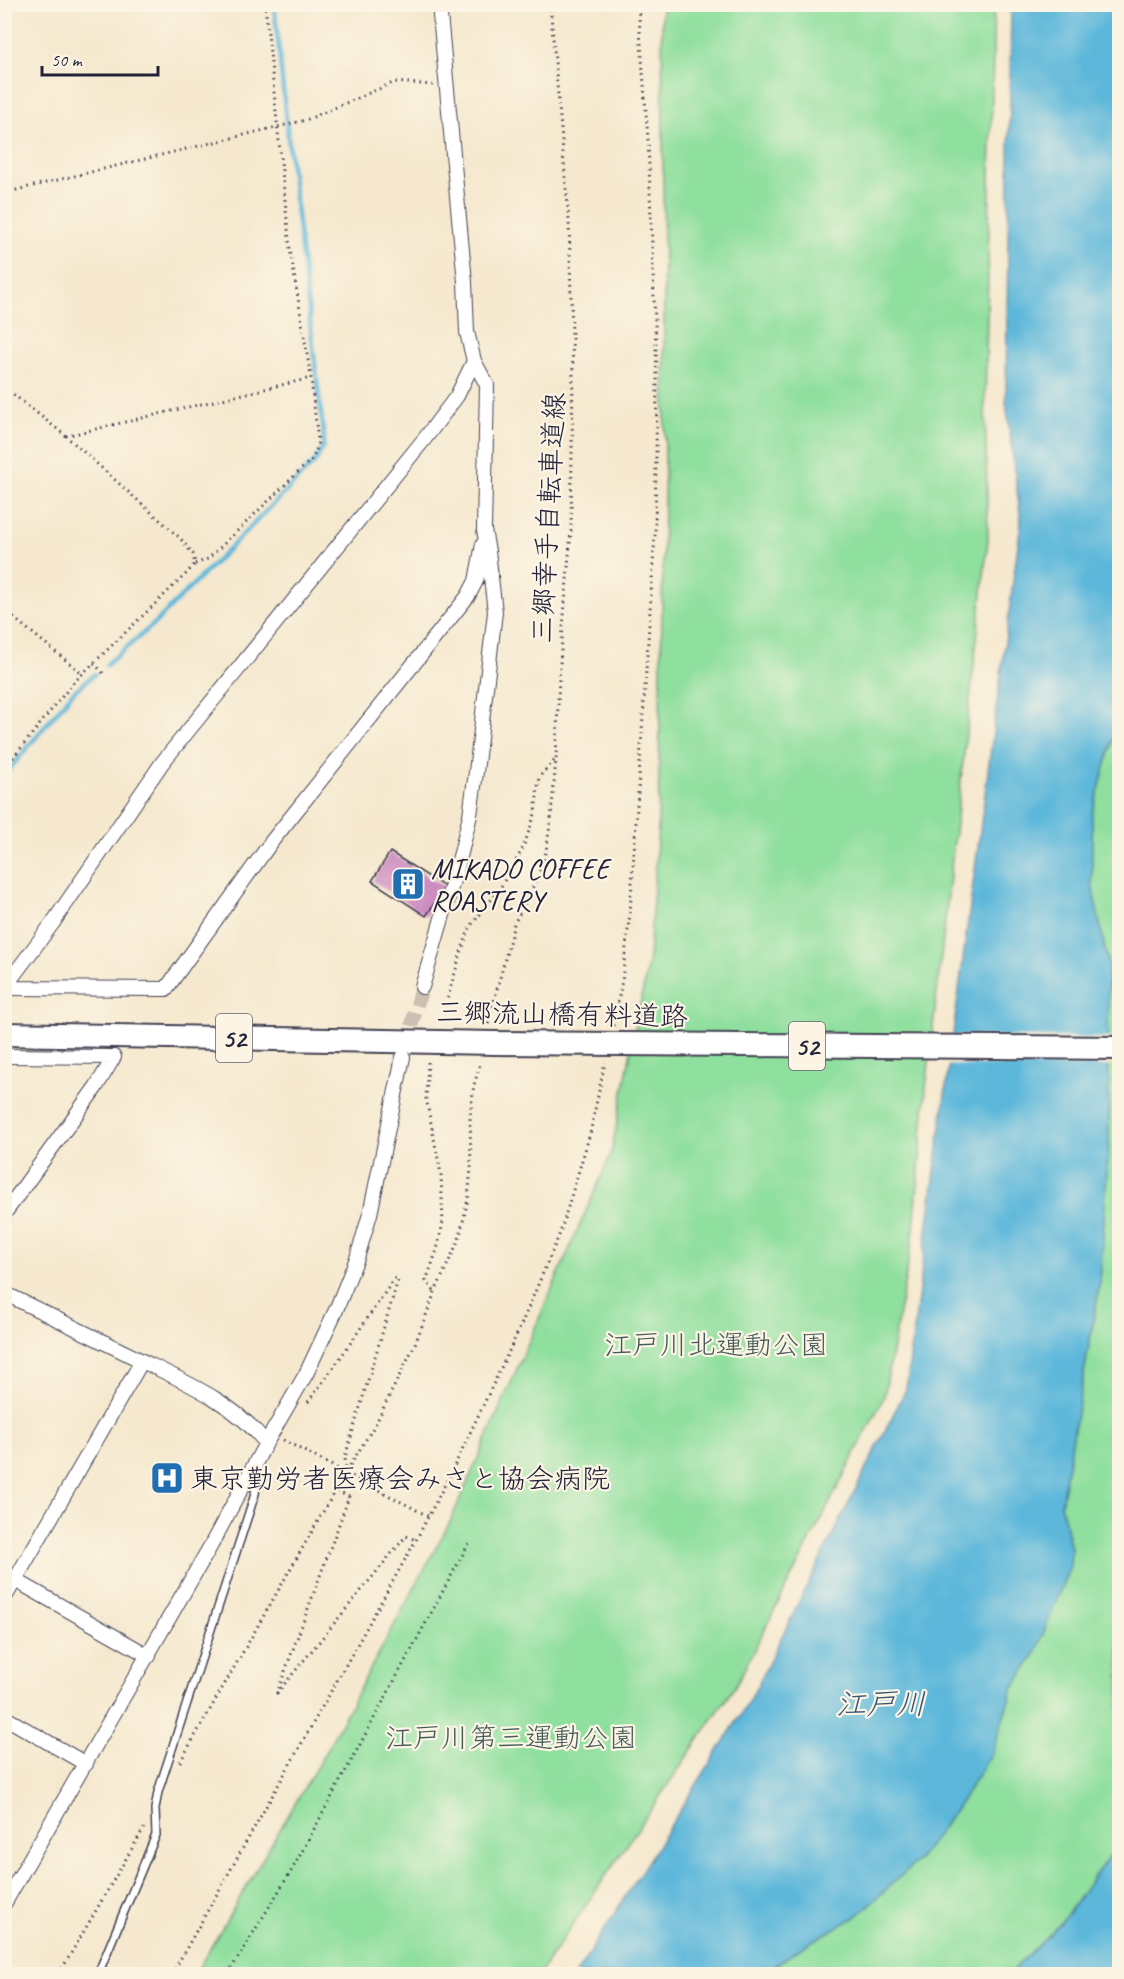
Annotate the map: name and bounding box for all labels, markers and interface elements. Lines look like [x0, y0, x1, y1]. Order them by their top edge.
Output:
scale bar [42, 39, 158, 77]
text: 50 m [51, 49, 84, 71]
street label: 三郷幸手自転車道線 [524, 391, 572, 645]
place label: MIKADO COFFEE ROASTERY [431, 851, 612, 918]
building icon: MIKADO COFFEE ROASTERY [390, 866, 426, 902]
street label: 三郷流山橋有料道路 [436, 994, 688, 1034]
road number: 52 [216, 1014, 252, 1062]
road number: 52 [789, 1022, 825, 1070]
park label: 江戸川北運動公園 [604, 1327, 828, 1362]
hospital icon: 東京勤労者医療会みさと協会病院 [149, 1460, 185, 1496]
place label: 東京勤労者医療会みさと協会病院 [190, 1461, 610, 1496]
water label: 江戸川 [836, 1685, 926, 1723]
park label: 江戸川第三運動公園 [385, 1720, 637, 1755]

